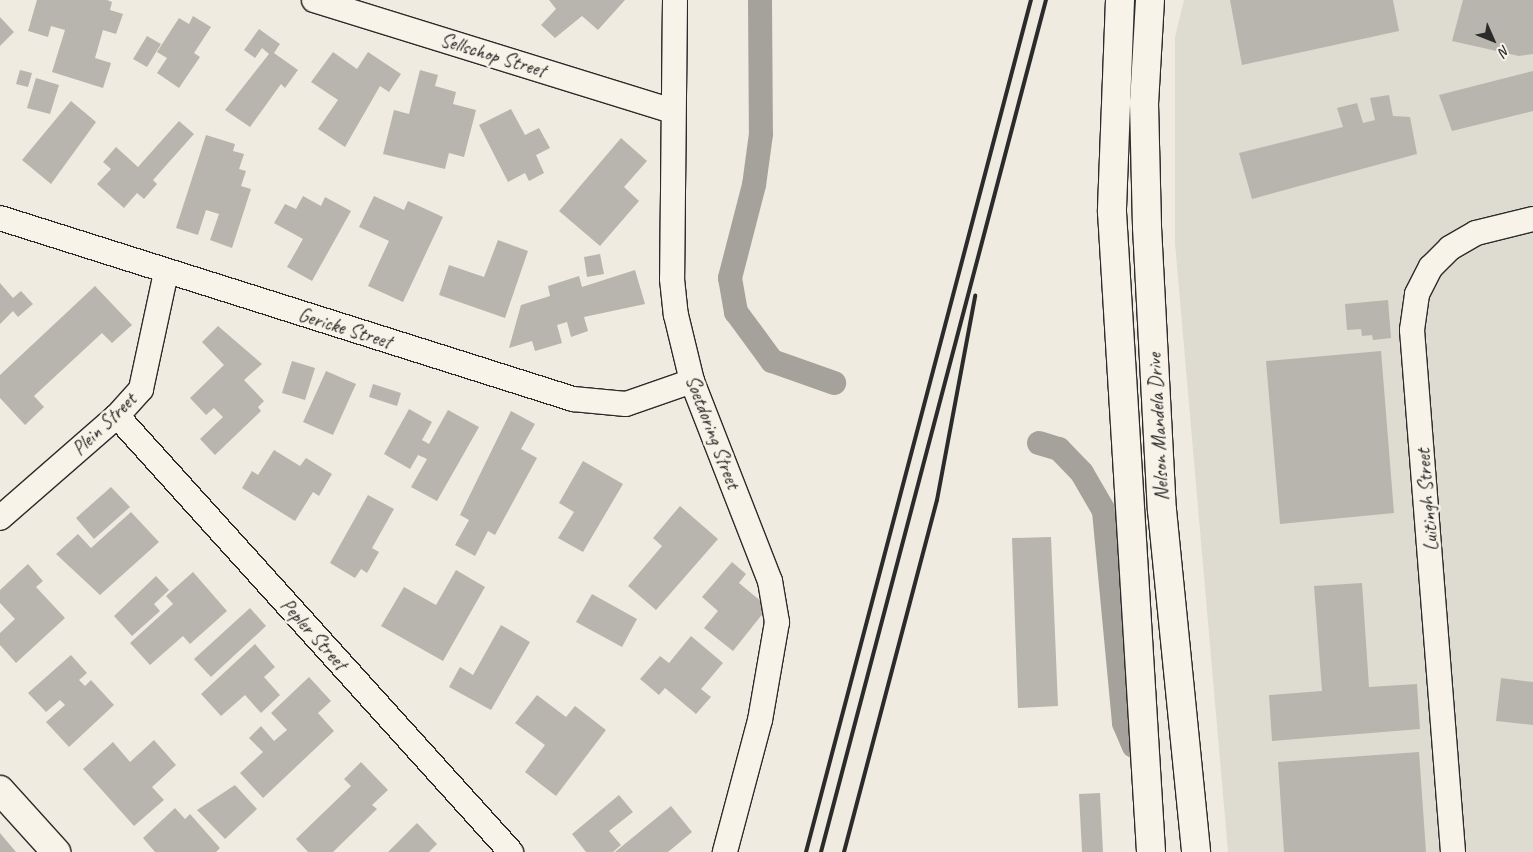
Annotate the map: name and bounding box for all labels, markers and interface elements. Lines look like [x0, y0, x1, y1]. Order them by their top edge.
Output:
north arrow [1468, 15, 1518, 65]
street label: Sellschop Street [437, 28, 549, 82]
text: N [1495, 42, 1513, 60]
street label: Gericke Street [295, 302, 395, 354]
street label: Nelson Mandela Drive [1142, 352, 1174, 502]
street label: Soetdoring Street [680, 372, 746, 492]
street label: Plein Street [67, 387, 141, 461]
street label: Luitingh Street [1411, 448, 1443, 552]
street label: Pepler Street [276, 593, 352, 675]

